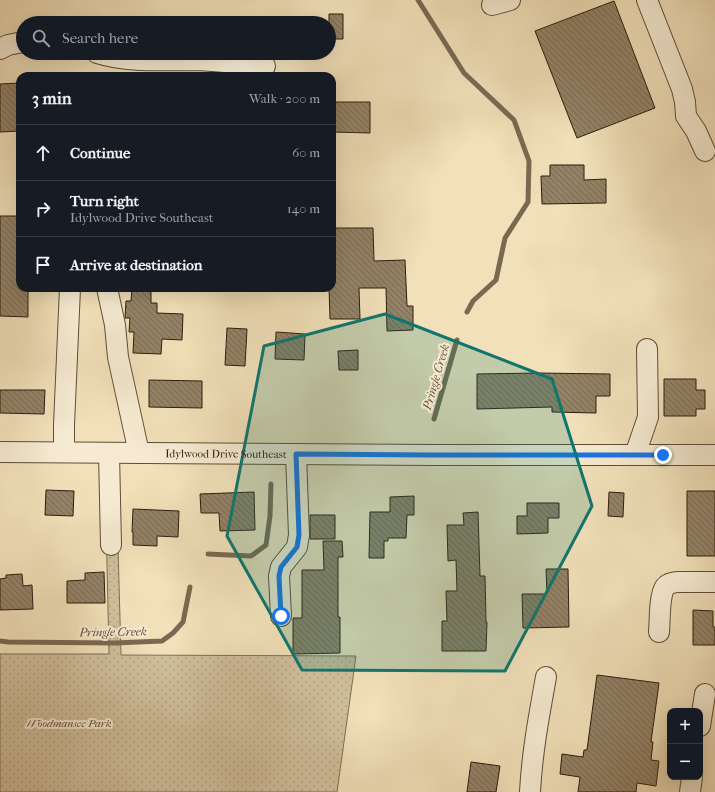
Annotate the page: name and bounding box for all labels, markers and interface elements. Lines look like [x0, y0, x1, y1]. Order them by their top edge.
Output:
search box [16, 16, 336, 60]
icon: search [30, 27, 52, 49]
text: Search here [62, 29, 138, 47]
text: 3 min [32, 88, 72, 108]
text: Walk · 200 m [249, 91, 320, 106]
icon: ahead [32, 142, 54, 164]
text: Continue [70, 144, 130, 162]
text: 60 m [292, 145, 320, 160]
text: Turn right [70, 192, 139, 210]
icon: right [32, 198, 54, 220]
text: 140 m [287, 201, 320, 216]
text: Idylwood Drive Southeast [70, 210, 213, 225]
icon: arrive [32, 254, 54, 276]
text: Arrive at destination [70, 256, 202, 274]
water label: Pringle Creek [420, 342, 452, 412]
route end [654, 446, 672, 464]
street label: Idylwood Drive Southeast [165, 447, 287, 461]
route start [272, 607, 290, 625]
water label: Pringle Creek [78, 624, 147, 640]
map controls [667, 708, 703, 780]
button: + [667, 708, 703, 744]
park label: Woodmansee Park [27, 717, 112, 730]
button: − [667, 744, 703, 780]

